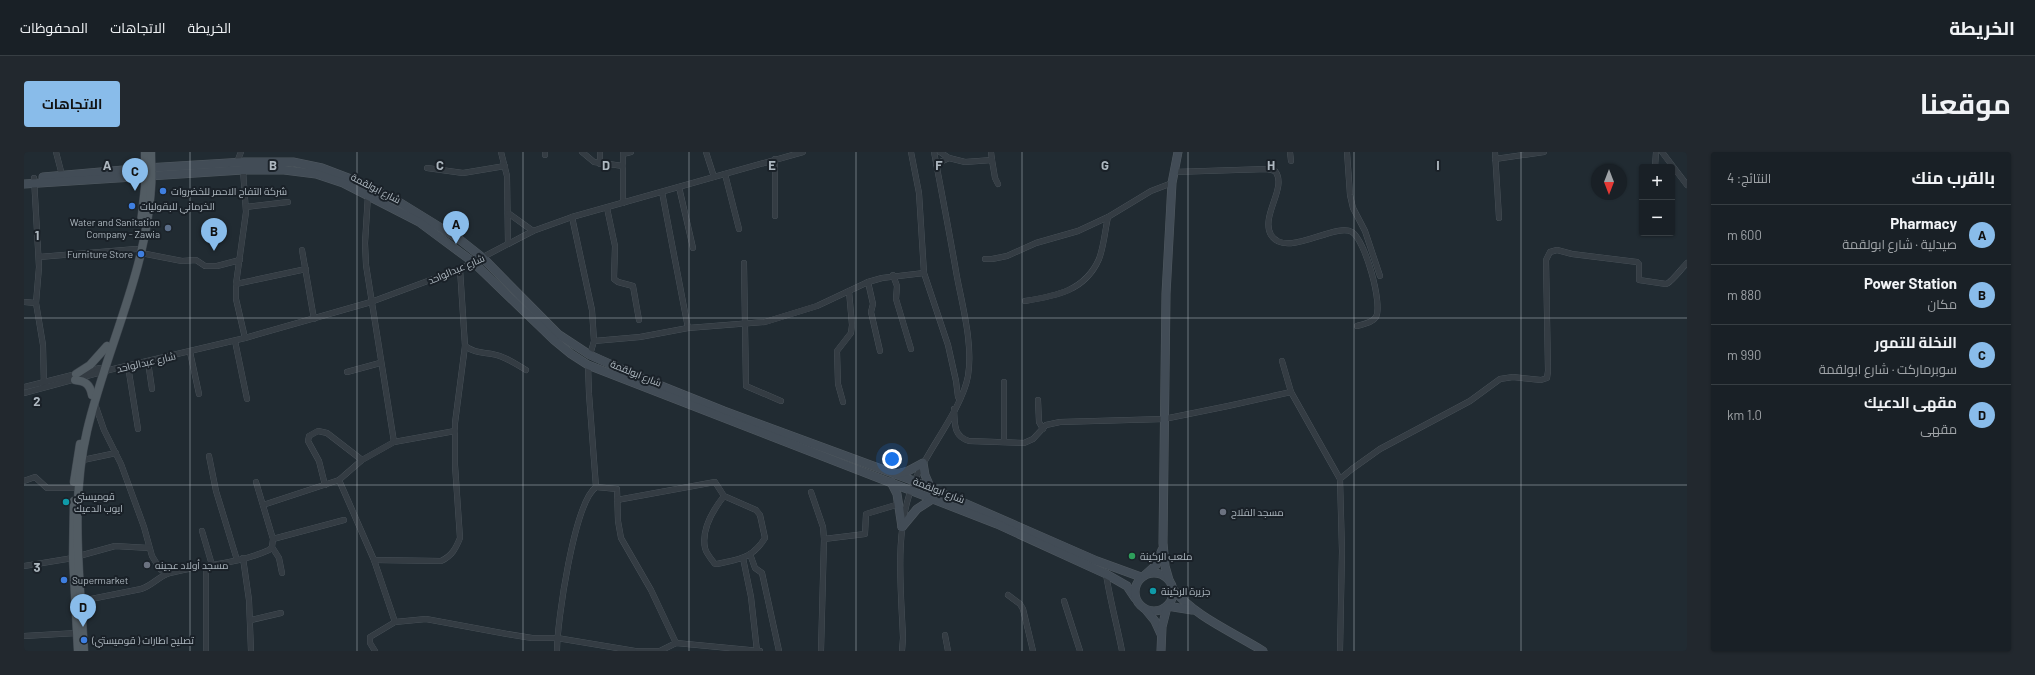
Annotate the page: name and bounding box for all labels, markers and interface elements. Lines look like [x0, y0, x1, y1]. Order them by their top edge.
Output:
text: الخريطة [1949, 16, 2015, 39]
text: المحفوظات [20, 19, 88, 36]
text: الاتجاهات [110, 19, 166, 36]
text: الخريطة [188, 19, 231, 36]
button: الاتجاهات [24, 81, 120, 127]
text: موقعنا [1920, 86, 2011, 120]
text: A [103, 157, 112, 173]
text: B [269, 157, 277, 173]
text: C [436, 157, 444, 173]
text: D [602, 157, 610, 173]
text: E [768, 157, 776, 173]
text: F [935, 157, 943, 173]
text: G [1101, 157, 1109, 173]
text: H [1267, 157, 1275, 173]
text: I [1436, 157, 1440, 173]
pin: C [122, 158, 148, 191]
north arrow [1591, 164, 1627, 200]
map controls [1639, 164, 1675, 236]
button: + [1639, 164, 1675, 200]
text: بالقرب منك [1911, 167, 1995, 187]
street label: شارع ابولقمة [349, 170, 403, 207]
text: النتائج: 4 [1727, 170, 1771, 186]
place label: شركة التفاح الاحمر للخضروات [171, 185, 287, 198]
marker: شركة التفاح الاحمر للخضروات [158, 186, 168, 196]
place label: الخرماني للبقوليات [140, 200, 215, 214]
button: − [1639, 200, 1675, 236]
marker: الخرماني للبقوليات [127, 201, 137, 211]
pin: A [443, 211, 469, 244]
text: Pharmacy [1890, 214, 1957, 232]
place label: Water and Sanitation Company - Zawia [70, 216, 160, 240]
pin: B [201, 218, 227, 251]
marker: Water and Sanitation Company - Zawia [163, 223, 173, 233]
text: 1 [35, 227, 39, 243]
text: 600 m [1727, 227, 1762, 243]
text: A [1978, 227, 1986, 243]
text: صيدلية · شارع ابولقمة [1842, 236, 1957, 252]
place label: Furniture Store [67, 248, 133, 260]
marker: Furniture Store [136, 249, 146, 259]
street label: شارع عبدالواحد [426, 252, 487, 287]
text: Power Station [1864, 274, 1957, 292]
text: 880 m [1727, 287, 1761, 303]
text: B [1978, 287, 1986, 303]
text: مكان [1928, 296, 1957, 312]
text: النخلة للتمور [1875, 333, 1957, 351]
text: 990 m [1727, 347, 1761, 363]
text: C [1978, 347, 1986, 363]
street label: شارع عبدالواحد [115, 349, 177, 376]
street label: شارع ابولقمة [608, 357, 663, 390]
text: سوبرماركت · شارع ابولقمة [1819, 361, 1957, 377]
text: 2 [33, 393, 41, 409]
text: مقهى الدعيك [1864, 393, 1957, 411]
text: 1.0 km [1727, 407, 1762, 423]
text: D [1978, 407, 1986, 423]
text: مقهى [1920, 421, 1957, 437]
your location [882, 449, 902, 469]
street label: شارع ابولقمة [911, 475, 966, 506]
place label: قوميستي ايوب الدعيك [74, 490, 123, 514]
marker: قوميستي ايوب الدعيك [61, 497, 71, 507]
place label: مسجد الفلاح [1231, 506, 1284, 519]
marker: مسجد الفلاح [1218, 507, 1228, 517]
place label: ملعب الركينة [1140, 550, 1192, 562]
marker: ملعب الركينة [1127, 551, 1137, 561]
text: 3 [33, 559, 41, 575]
place label: مسجد أولاد عجينه [155, 559, 228, 571]
marker: مسجد أولاد عجينه [142, 560, 152, 570]
place label: Supermarket [72, 574, 129, 586]
marker: Supermarket [59, 575, 69, 585]
place label: جزيرة الركينة [1161, 585, 1210, 597]
marker: جزيرة الركينة [1148, 586, 1158, 596]
pin: D [70, 594, 96, 627]
place label: تصليح اطارات ( قوميستي) [91, 634, 194, 648]
marker: تصليح اطارات ( قوميستي) [79, 635, 89, 645]

